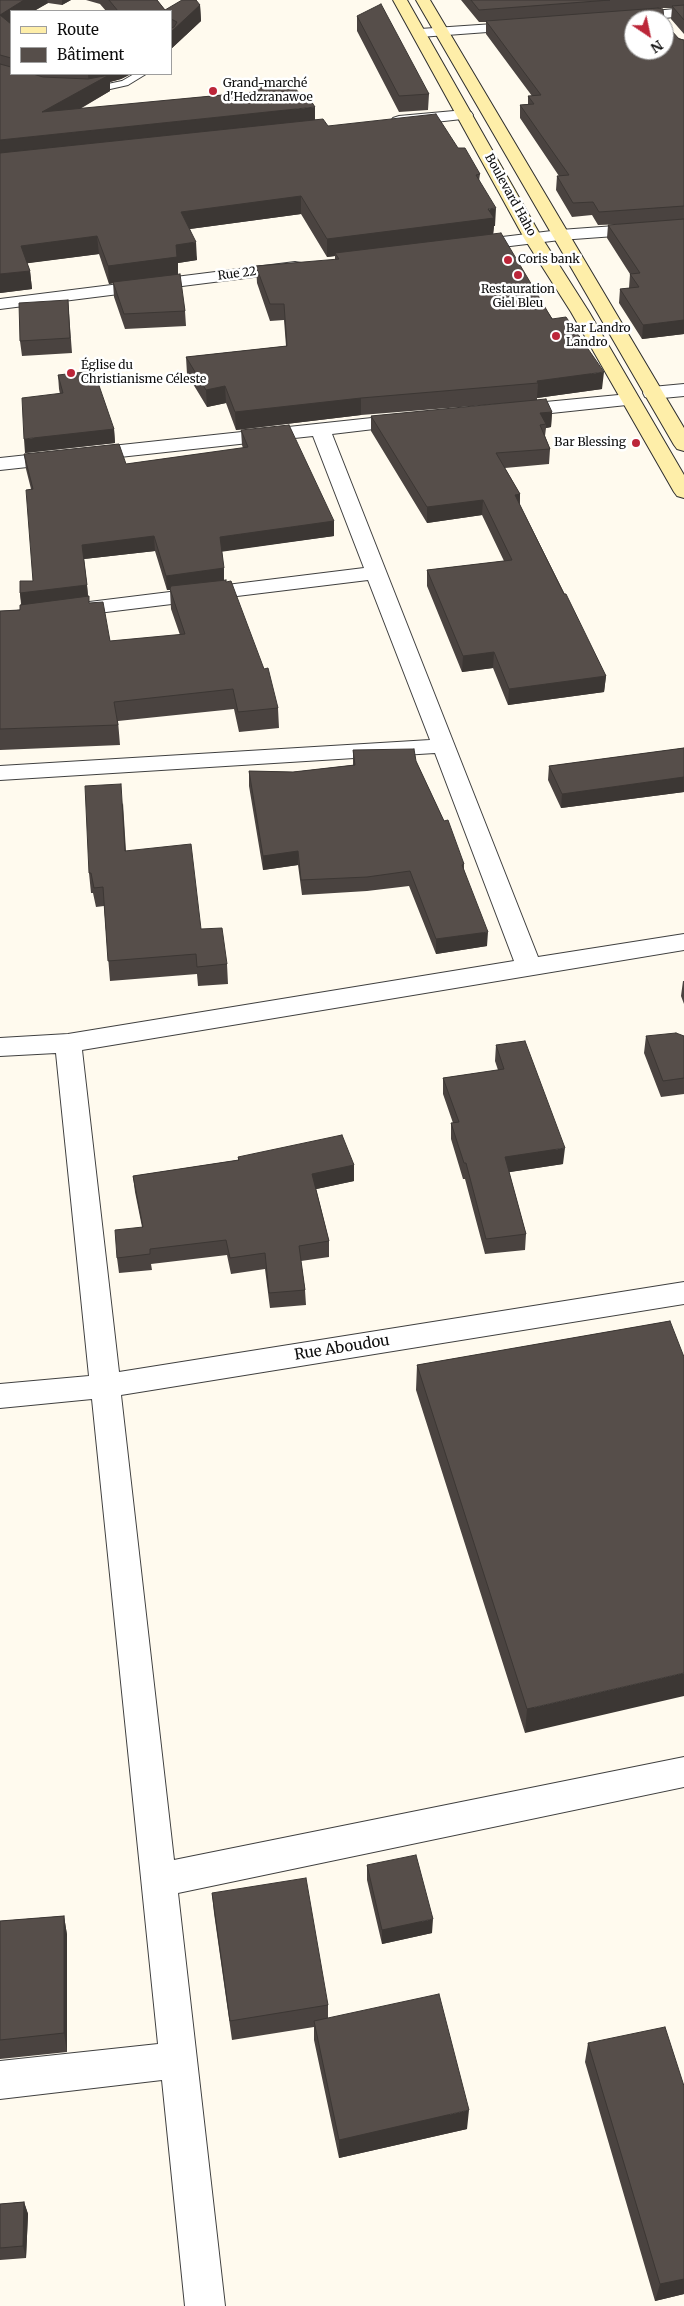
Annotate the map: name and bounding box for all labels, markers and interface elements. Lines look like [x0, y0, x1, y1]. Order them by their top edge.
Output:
legend [10, 10, 172, 75]
north arrow [624, 10, 674, 60]
text: Route [57, 20, 99, 39]
text: N [647, 36, 666, 57]
text: Bâtiment [57, 45, 124, 64]
place label: Grand-marché d'Hedzranawoe [223, 77, 313, 105]
marker: Grand-marché d'Hedzranawoe [207, 85, 219, 97]
street label: Boulevard Haho [481, 151, 539, 239]
place label: Coris bank [518, 253, 580, 267]
marker: Coris bank [502, 254, 514, 266]
street label: Rue 22 [217, 264, 257, 284]
marker: Restauration Giel Bleu [512, 269, 524, 281]
place label: Restauration Giel Bleu [481, 283, 555, 311]
place label: Bar Landro Landro [566, 322, 631, 350]
marker: Bar Landro Landro [550, 330, 562, 342]
place label: Église du Christianisme Céleste [81, 359, 206, 387]
marker: Église du Christianisme Céleste [65, 367, 77, 379]
place label: Bar Blessing [554, 436, 626, 450]
marker: Bar Blessing [630, 437, 642, 449]
street label: Rue Aboudou [293, 1332, 391, 1364]

